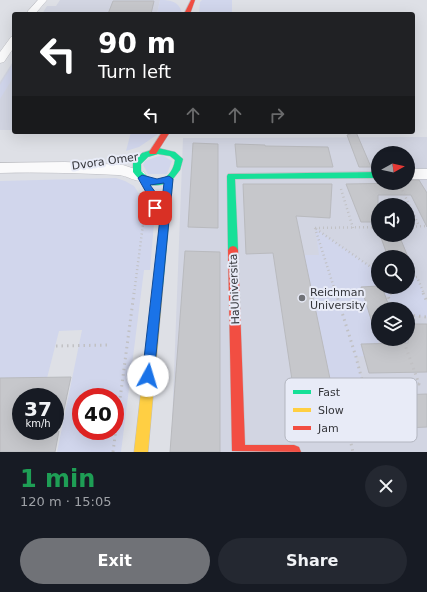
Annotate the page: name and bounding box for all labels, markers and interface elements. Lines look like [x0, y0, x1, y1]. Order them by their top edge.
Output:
text: 90 m [98, 27, 176, 60]
icon: left [32, 28, 84, 80]
text: Turn left [98, 61, 171, 82]
icon: left [140, 104, 162, 126]
icon: ahead [182, 104, 204, 126]
icon: ahead [224, 104, 246, 126]
icon: right [266, 104, 288, 126]
north arrow [371, 146, 415, 190]
map controls [371, 146, 415, 346]
street label: Dvora Omer [71, 150, 140, 173]
pin [138, 191, 172, 225]
icon: arrive [144, 197, 166, 219]
button: sound [371, 198, 415, 242]
button: search [371, 250, 415, 294]
street label: HaUniversita [227, 253, 242, 325]
place label: Reichman University [310, 286, 366, 312]
marker: Reichman University [297, 293, 307, 303]
button: layers [371, 302, 415, 346]
position arrow [127, 355, 169, 397]
legend [285, 378, 417, 442]
text: Fast [318, 386, 341, 399]
speed limit sign: 40 [72, 388, 124, 440]
text: 37 [24, 397, 52, 421]
text: Slow [318, 404, 344, 417]
text: km/h [25, 418, 51, 429]
text: Jam [317, 422, 339, 435]
text: 1 min [20, 465, 95, 493]
button: close [365, 465, 407, 507]
text: 120 m · 15:05 [20, 494, 111, 509]
button: Exit [20, 538, 210, 584]
button: Share [218, 538, 407, 584]

